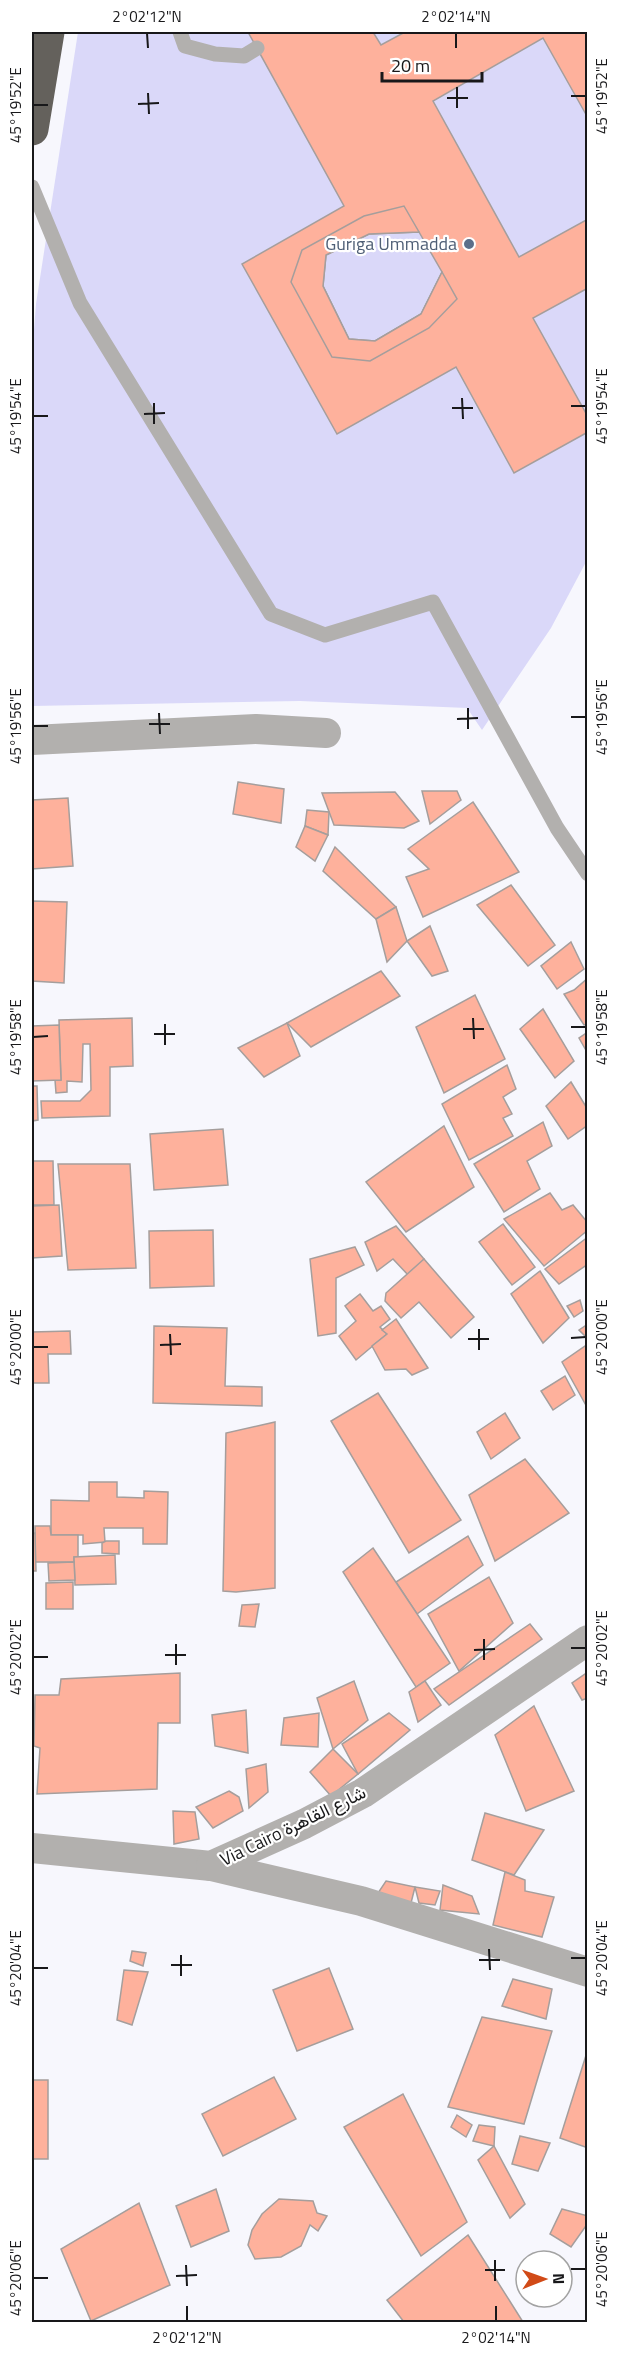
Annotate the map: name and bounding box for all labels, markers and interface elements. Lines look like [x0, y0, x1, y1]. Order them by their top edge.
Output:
text: 2°02'12"N [112, 5, 182, 28]
text: 2°02'14"N [421, 5, 491, 28]
scale bar [382, 45, 482, 83]
text: 20 m [391, 52, 430, 79]
text: 45°19'52"E [590, 58, 613, 134]
text: 45°19'52"E [4, 67, 27, 143]
place label: Guriga Ummadda [325, 230, 457, 257]
marker: Guriga Ummadda [462, 237, 476, 251]
text: 45°19'54"E [590, 368, 613, 444]
text: 45°19'54"E [4, 378, 27, 454]
text: 45°19'56"E [590, 679, 613, 755]
text: 45°19'56"E [4, 688, 27, 764]
text: 45°19'58"E [590, 989, 613, 1065]
text: 45°19'58"E [4, 999, 27, 1075]
text: 45°20'00"E [590, 1299, 613, 1375]
text: 45°20'00"E [4, 1309, 27, 1385]
text: 45°20'02"E [590, 1610, 613, 1686]
text: 45°20'02"E [4, 1619, 27, 1695]
street label: Via Cairo شارع القاهرة [215, 1778, 370, 1873]
text: 45°20'04"E [590, 1920, 613, 1996]
text: 45°20'04"E [4, 1930, 27, 2006]
text: 45°20'06"E [590, 2231, 613, 2307]
text: 45°20'06"E [4, 2240, 27, 2316]
north arrow [514, 2249, 574, 2309]
text: N [547, 2273, 571, 2284]
text: 2°02'12"N [152, 2326, 222, 2349]
text: 2°02'14"N [461, 2326, 531, 2349]

